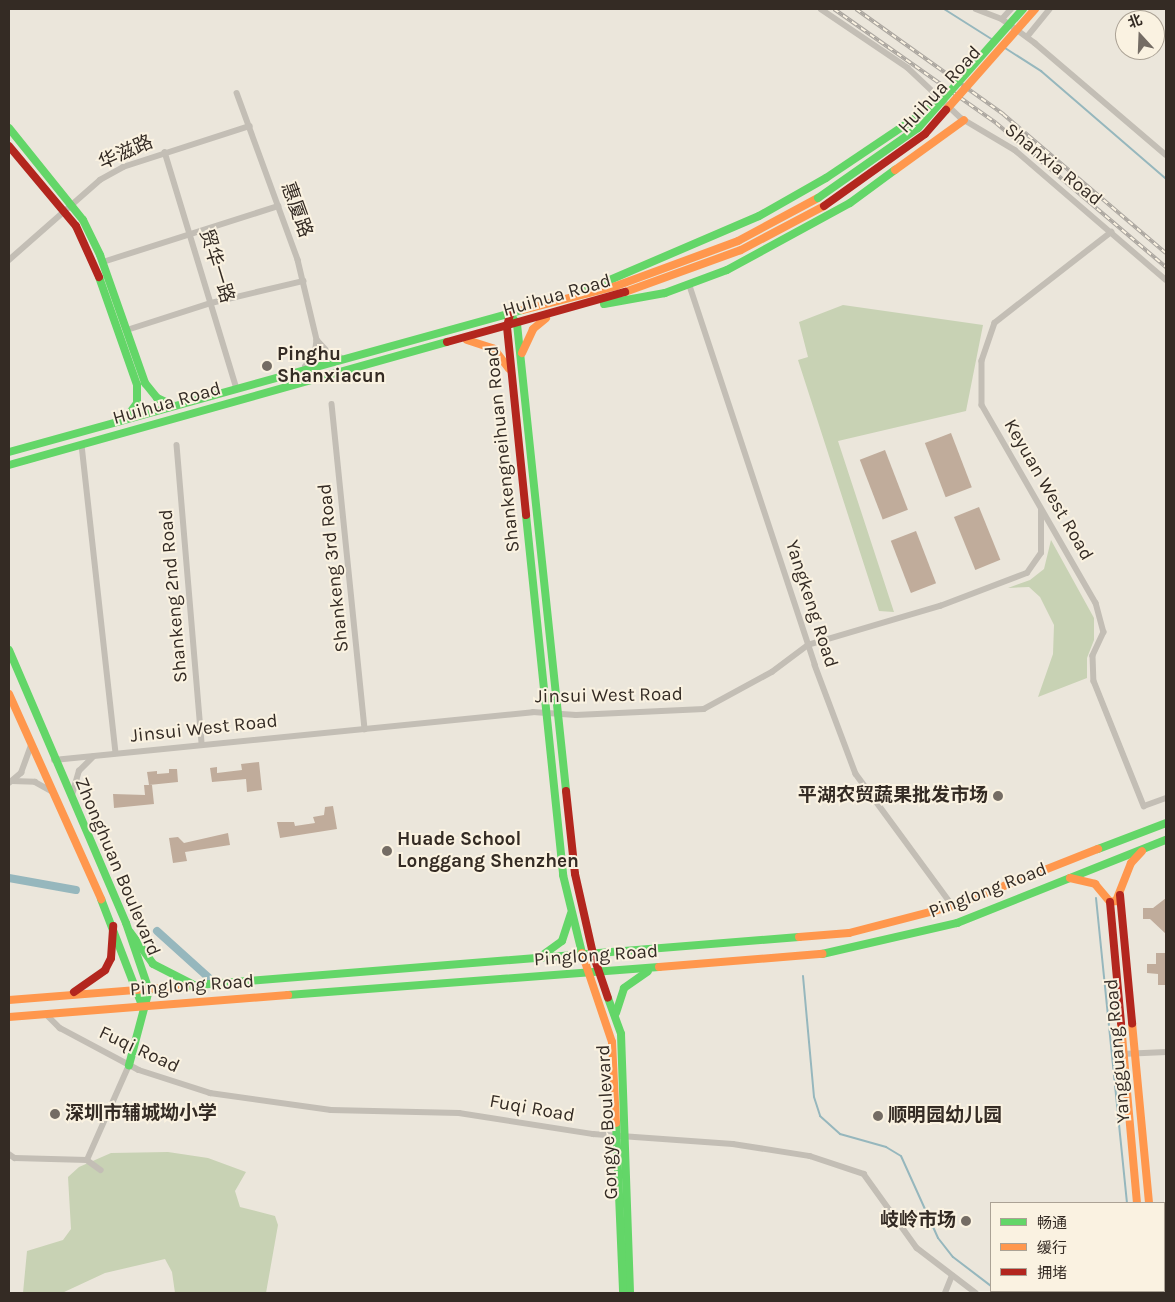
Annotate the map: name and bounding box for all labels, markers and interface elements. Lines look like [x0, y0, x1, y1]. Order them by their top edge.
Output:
north arrow [1115, 10, 1165, 60]
text: 北 [1126, 11, 1145, 32]
street label: Huihua Road [894, 41, 986, 139]
street label: Shanxia Road [1000, 119, 1106, 211]
street label: 华滋路 [95, 131, 157, 175]
street label: 惠厦路 [276, 179, 316, 241]
street label: 贸华一路 [194, 226, 238, 306]
street label: Huihua Road [500, 270, 614, 322]
place label: Pinghu Shanxiacun [277, 344, 386, 388]
street label: Shankengneihuan Road [481, 345, 525, 553]
marker: Pinghu Shanxiacun [261, 360, 273, 372]
street label: Huihua Road [110, 378, 224, 430]
street label: Keyuan West Road [998, 415, 1098, 565]
street label: Shankeng 3rd Road [314, 482, 354, 654]
street label: Shankeng 2nd Road [155, 508, 193, 684]
street label: Yangkeng Road [780, 537, 842, 671]
street label: Jinsui West Road [535, 683, 683, 709]
street label: Jinsui West Road [129, 710, 279, 748]
street label: Zhonghuan Boulevard [69, 774, 165, 960]
place label: 平湖农贸蔬果批发市场 [798, 785, 988, 807]
marker: 平湖农贸蔬果批发市场 [992, 790, 1004, 802]
place label: Huade School Longgang Shenzhen [397, 829, 579, 873]
marker: Huade School Longgang Shenzhen [381, 845, 393, 857]
street label: Pinglong Road [926, 858, 1050, 924]
street label: Pinglong Road [533, 940, 659, 972]
street label: Pinglong Road [129, 970, 255, 1002]
street label: Yangguang Road [1100, 978, 1136, 1124]
street label: Fuqi Road [95, 1021, 183, 1079]
street label: Gongye Boulevard [593, 1044, 623, 1200]
street label: Fuqi Road [488, 1090, 576, 1128]
place label: 深圳市辅城坳小学 [65, 1103, 217, 1125]
place label: 顺明园幼儿园 [888, 1105, 1002, 1127]
marker: 深圳市辅城坳小学 [49, 1108, 61, 1120]
marker: 顺明园幼儿园 [872, 1110, 884, 1122]
legend [990, 1202, 1165, 1292]
place label: 岐岭市场 [880, 1210, 956, 1232]
text: 畅通 [1037, 1214, 1067, 1232]
marker: 岐岭市场 [960, 1215, 972, 1227]
text: 缓行 [1037, 1239, 1067, 1257]
text: 拥堵 [1037, 1264, 1067, 1282]

